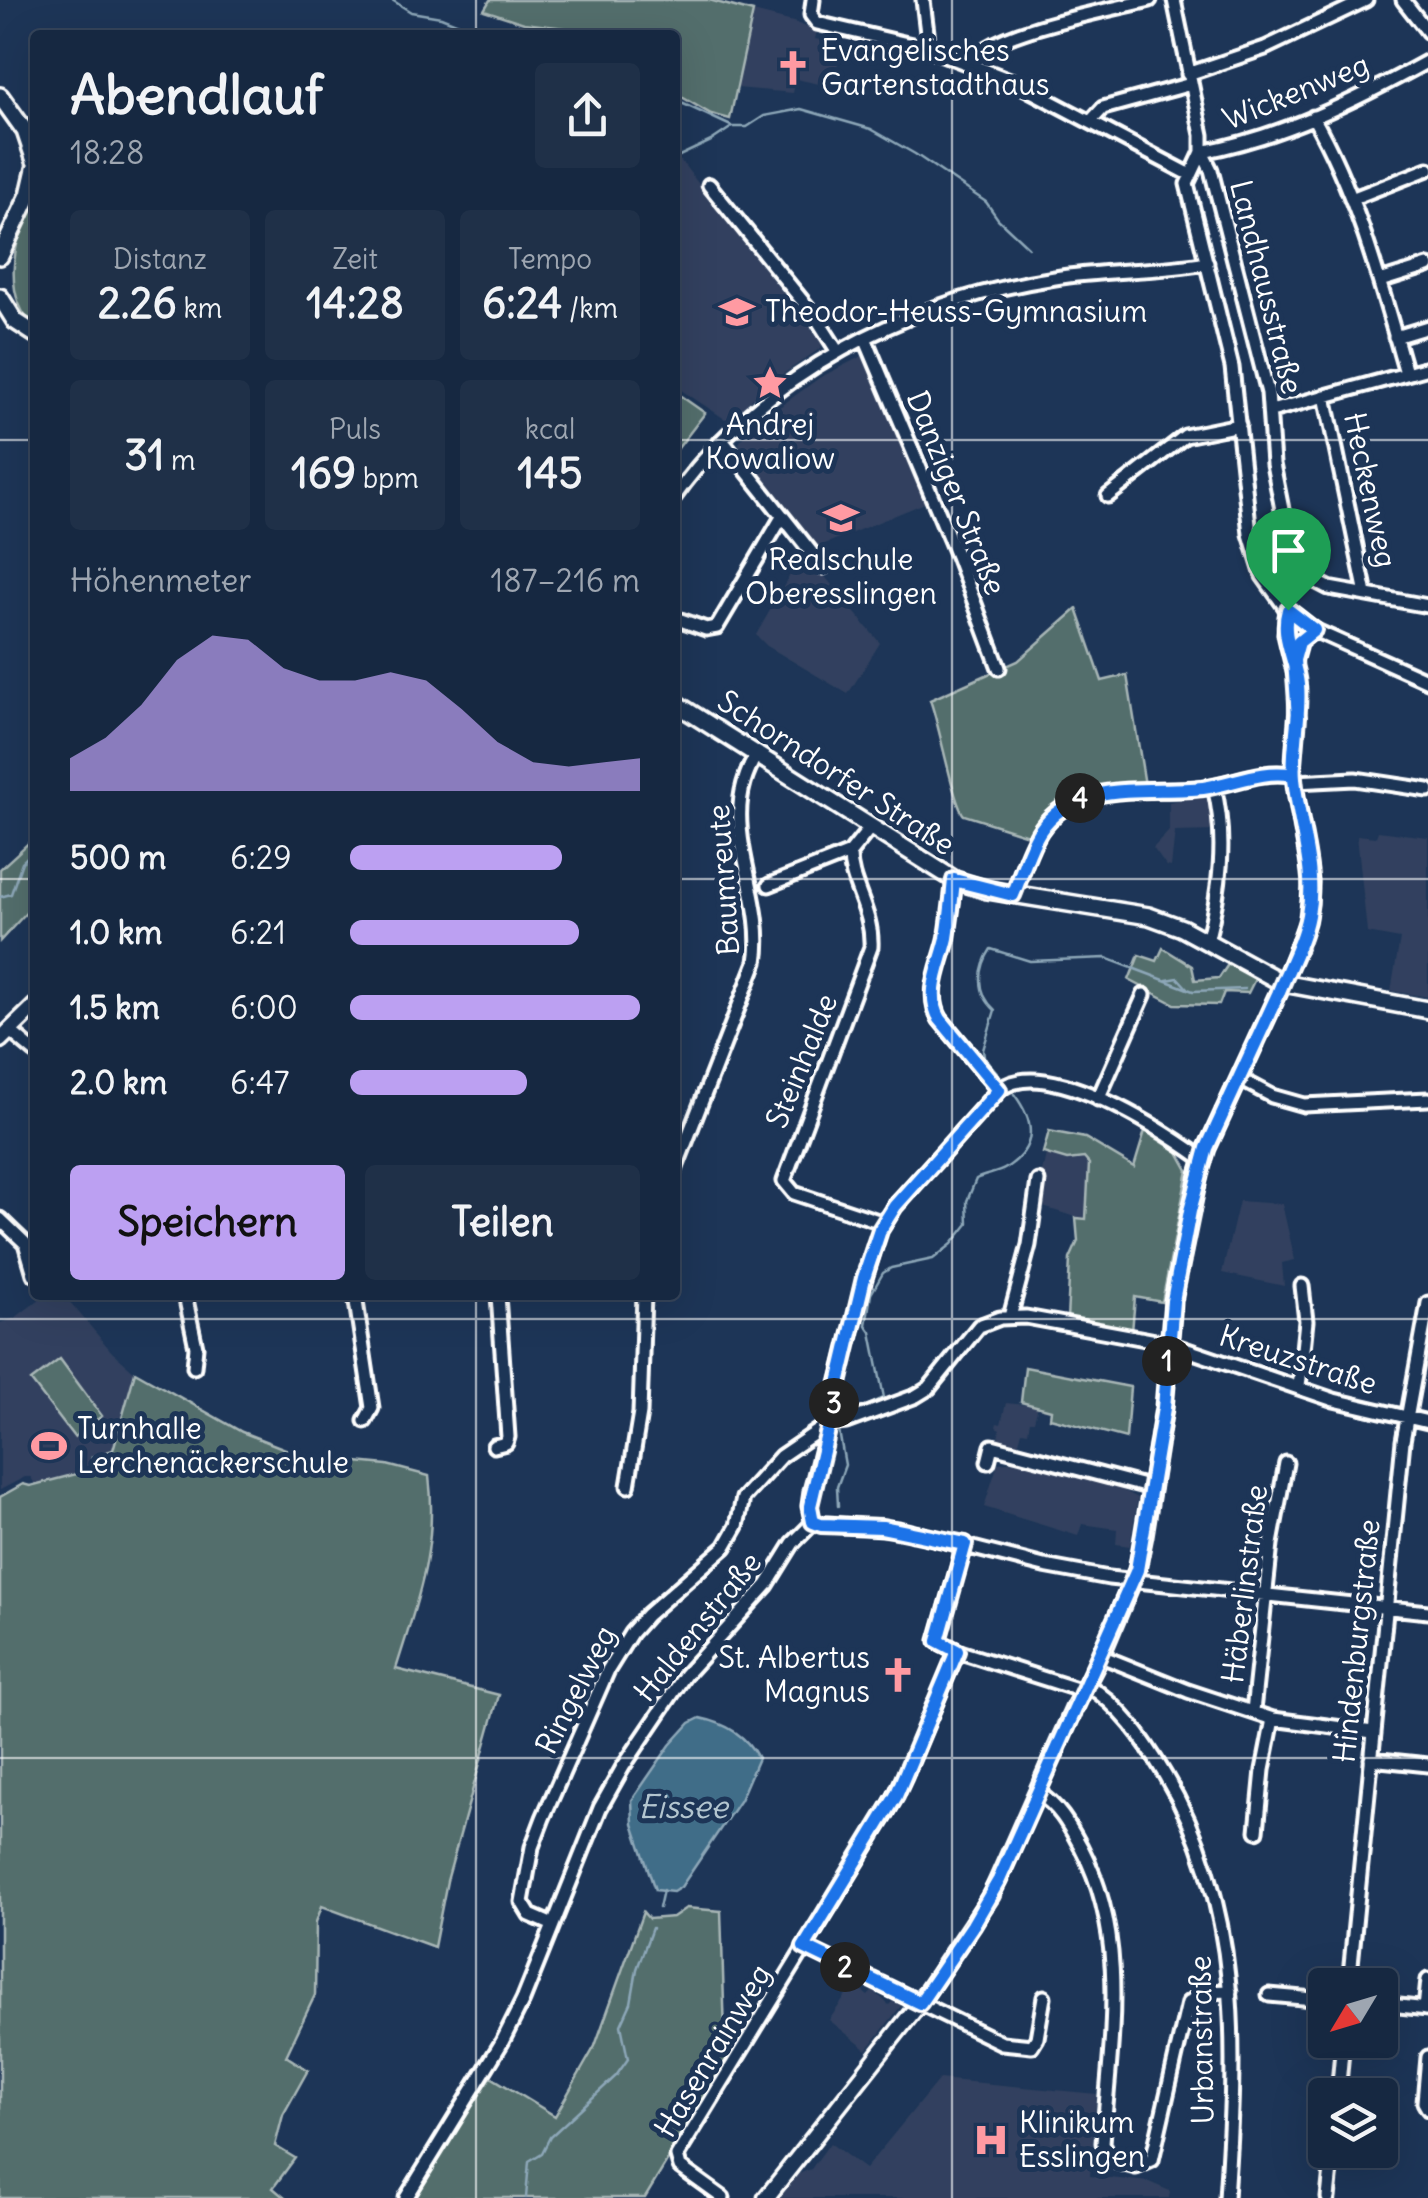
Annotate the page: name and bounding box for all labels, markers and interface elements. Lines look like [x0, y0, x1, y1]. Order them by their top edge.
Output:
place label: Evangelisches Gartenstadthaus [821, 31, 1049, 103]
street label: Wickenweg [1217, 45, 1374, 138]
church icon: Evangelisches Gartenstadthaus [774, 49, 812, 87]
text: Abendlauf [70, 60, 323, 129]
button: share [535, 63, 640, 168]
text: 18:28 [70, 132, 144, 173]
street label: Landhausstraße [1222, 176, 1312, 398]
text: Distanz [113, 241, 207, 277]
text: Zeit [332, 241, 378, 277]
text: Tempo [508, 241, 592, 277]
text: 2.26 [98, 277, 177, 329]
text: 14:28 [306, 277, 404, 329]
text: 6:24 [482, 277, 562, 329]
text: km [177, 290, 222, 326]
text: /km [562, 290, 618, 326]
place label: Theodor-Heuss-Gymnasium [765, 292, 1147, 330]
school or university icon: Theodor-Heuss-Gymnasium [718, 293, 756, 331]
place icon: Andrej Kowaliow [751, 364, 789, 402]
street label: Danziger Straße [899, 385, 1015, 600]
place label: Andrej Kowaliow [705, 405, 835, 477]
street label: Heckenweg [1336, 409, 1406, 571]
text: Puls [329, 411, 381, 447]
text: kcal [525, 411, 575, 447]
text: 31 [124, 429, 164, 481]
text: m [164, 442, 196, 478]
text: 169 [291, 447, 356, 499]
text: 145 [517, 447, 583, 499]
text: bpm [356, 460, 419, 496]
school or university icon: Realschule Oberesslingen [822, 499, 860, 537]
pin [1246, 508, 1331, 611]
icon: arrive [1261, 523, 1316, 578]
place label: Realschule Oberesslingen [745, 540, 937, 612]
text: Höhenmeter [70, 560, 251, 601]
text: 187–216 m [491, 560, 640, 601]
street label: Schorndorfer Straße [711, 681, 962, 863]
pin: 4 [1055, 773, 1105, 823]
text: 4 [1072, 780, 1088, 816]
street label: Baumreute [699, 803, 747, 957]
text: 500 m [70, 837, 166, 878]
text: 6:29 [230, 837, 292, 878]
text: 1.0 km [70, 912, 162, 953]
text: 6:21 [230, 912, 286, 953]
text: 1.5 km [70, 987, 160, 1028]
text: 6:00 [230, 987, 298, 1028]
street label: Steinhalde [757, 988, 845, 1133]
text: 2.0 km [70, 1062, 167, 1103]
text: 6:47 [230, 1062, 290, 1103]
button: Speichern [70, 1165, 345, 1280]
button: Teilen [365, 1165, 640, 1280]
street label: Kreuzstraße [1215, 1316, 1382, 1402]
pin: 1 [1142, 1336, 1192, 1386]
text: 1 [1161, 1343, 1173, 1379]
pin: 3 [809, 1378, 859, 1428]
text: 3 [826, 1385, 842, 1421]
place label: Turnhalle Lerchenäckerschule [77, 1409, 349, 1481]
sports icon: Turnhalle Lerchenäckerschule [30, 1427, 68, 1465]
street label: Häberlinstraße [1213, 1482, 1275, 1685]
street label: Hindenburgstraße [1324, 1517, 1388, 1765]
street label: Haldenstraße [625, 1544, 769, 1709]
street label: Ringelweg [527, 1619, 624, 1760]
place label: St. Albertus Magnus [718, 1638, 870, 1710]
church icon: St. Albertus Magnus [879, 1656, 917, 1694]
water label: Eissee [638, 1786, 731, 1827]
pin: 2 [820, 1942, 870, 1992]
text: 2 [837, 1949, 853, 1985]
street label: Urbanstraße [1181, 1955, 1221, 2125]
street label: Hasenrainweg [646, 1957, 779, 2144]
north arrow [1308, 1968, 1398, 2058]
map controls [1308, 1968, 1398, 2168]
button: layers [1308, 2078, 1398, 2168]
place label: Klinikum Esslingen [1019, 2103, 1145, 2175]
hospital icon: Klinikum Esslingen [972, 2121, 1010, 2159]

